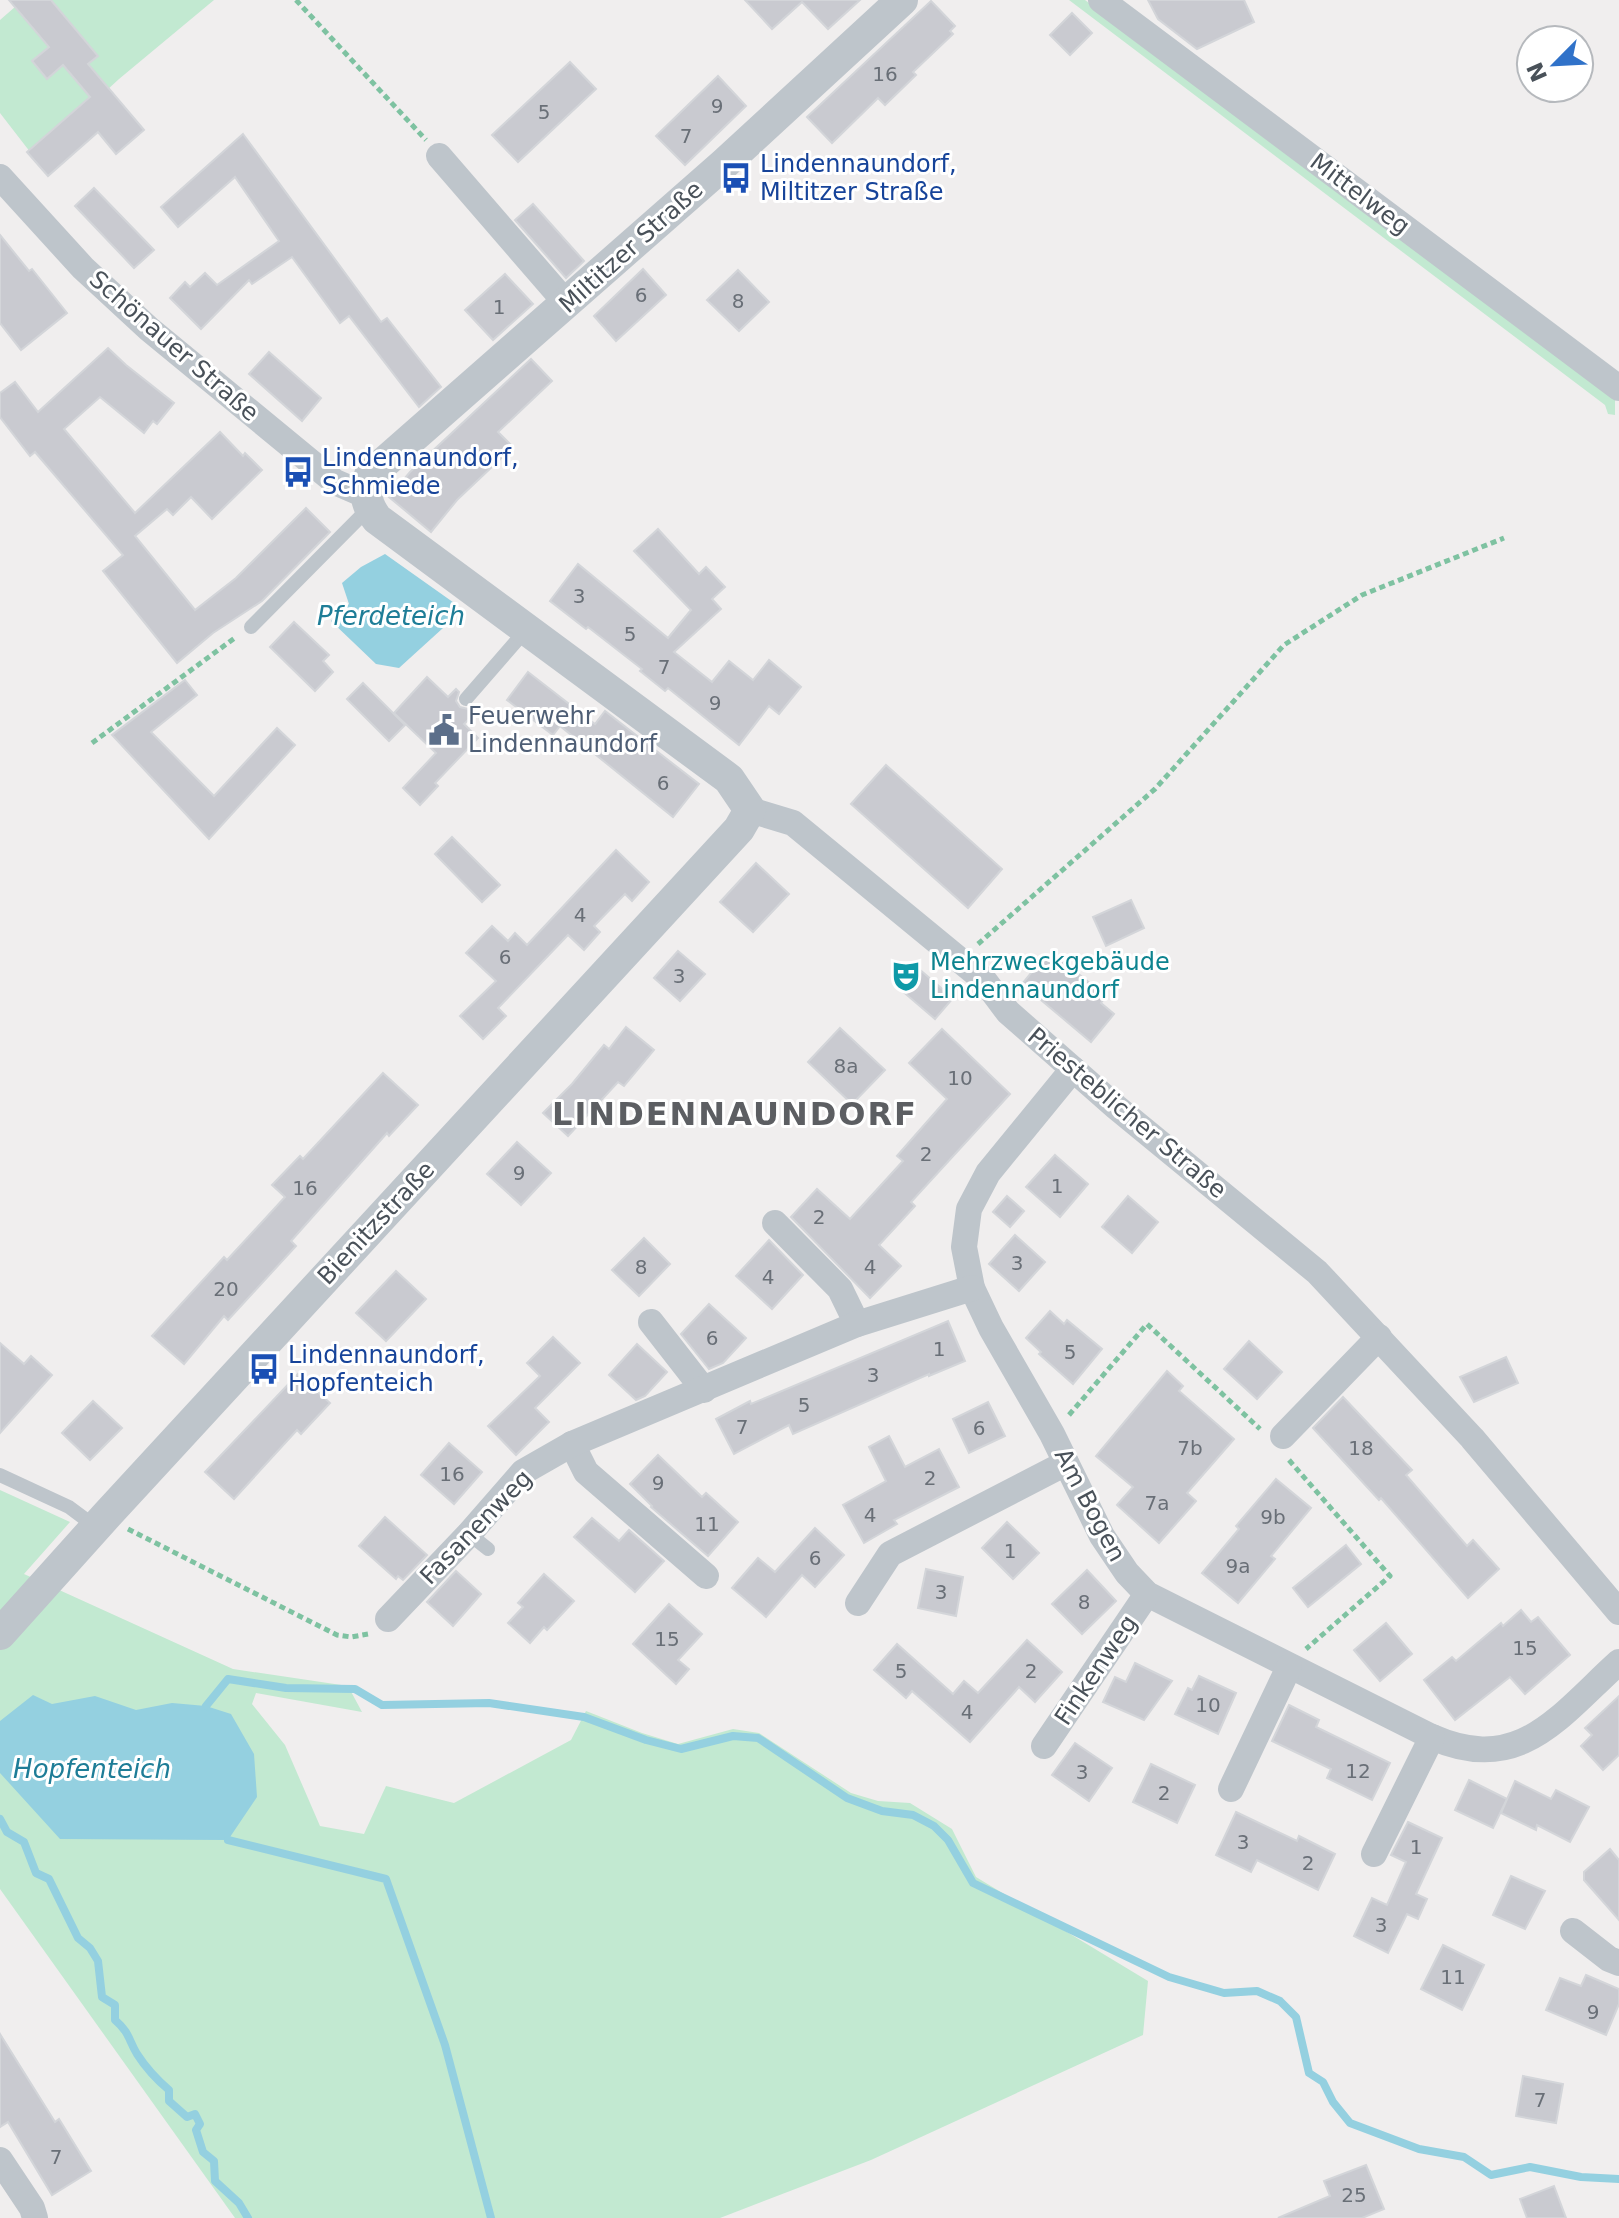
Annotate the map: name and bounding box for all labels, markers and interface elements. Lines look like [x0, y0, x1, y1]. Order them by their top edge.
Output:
north arrow [1515, 24, 1595, 104]
text: N [1522, 58, 1552, 85]
house number: 16 [872, 62, 898, 86]
house number: 9 [711, 94, 723, 118]
house number: 5 [538, 100, 550, 124]
house number: 7 [680, 124, 692, 148]
street label: Mittelweg [1305, 148, 1415, 240]
place label: Lindennaundorf, Miltitzer Straße [760, 150, 957, 206]
bus stop icon: Lindennaundorf, Miltitzer Straße [719, 161, 753, 195]
street label: Miltitzer Straße [553, 175, 709, 319]
street label: Schönauer Straße [84, 265, 264, 427]
house number: 6 [635, 283, 647, 307]
house number: 8 [732, 289, 744, 313]
house number: 1 [493, 295, 505, 319]
place label: Lindennaundorf, Schmiede [322, 444, 519, 500]
bus stop icon: Lindennaundorf, Schmiede [281, 455, 315, 489]
house number: 3 [573, 584, 585, 608]
water label: Pferdeteich [317, 601, 465, 631]
house number: 5 [624, 622, 636, 646]
house number: 7 [658, 655, 670, 679]
house number: 9 [709, 691, 721, 715]
place label: Feuerwehr Lindennaundorf [468, 702, 658, 758]
public building icon: Feuerwehr Lindennaundorf [427, 713, 461, 747]
house number: 6 [657, 771, 669, 795]
house number: 4 [574, 903, 586, 927]
house number: 6 [499, 945, 511, 969]
place label: Mehrzweckgebäude Lindennaundorf [930, 948, 1170, 1004]
theatre icon: Mehrzweckgebäude Lindennaundorf [889, 959, 923, 993]
house number: 3 [673, 964, 685, 988]
street label: Priesteblicher Straße [1022, 1022, 1232, 1204]
house number: 8a [834, 1054, 858, 1078]
house number: 10 [947, 1066, 973, 1090]
district label: LINDENNAUNDORF [552, 1095, 918, 1133]
house number: 2 [920, 1142, 932, 1166]
street label: Bienitzstraße [312, 1156, 440, 1290]
house number: 9 [513, 1161, 525, 1185]
house number: 1 [1051, 1174, 1063, 1198]
house number: 16 [292, 1176, 318, 1200]
house number: 2 [813, 1205, 825, 1229]
house number: 3 [1011, 1251, 1023, 1275]
house number: 8 [635, 1255, 647, 1279]
house number: 4 [864, 1255, 876, 1279]
house number: 4 [762, 1265, 774, 1289]
house number: 20 [213, 1277, 239, 1301]
house number: 6 [706, 1326, 718, 1350]
house number: 1 [933, 1337, 945, 1361]
house number: 5 [1064, 1340, 1076, 1364]
place label: Lindennaundorf, Hopfenteich [288, 1341, 485, 1397]
bus stop icon: Lindennaundorf, Hopfenteich [247, 1352, 281, 1386]
house number: 3 [867, 1363, 879, 1387]
house number: 5 [798, 1393, 810, 1417]
house number: 7 [736, 1415, 748, 1439]
house number: 6 [973, 1416, 985, 1440]
house number: 7b [1177, 1436, 1203, 1460]
house number: 18 [1348, 1436, 1374, 1460]
street label: Am Bogen [1049, 1444, 1131, 1566]
house number: 16 [439, 1462, 465, 1486]
street label: Fasanenweg [414, 1464, 538, 1590]
house number: 2 [924, 1466, 936, 1490]
house number: 9 [652, 1471, 664, 1495]
house number: 7a [1145, 1491, 1169, 1515]
house number: 4 [864, 1503, 876, 1527]
house number: 9b [1260, 1505, 1286, 1529]
house number: 11 [694, 1512, 720, 1536]
house number: 1 [1004, 1539, 1016, 1563]
house number: 6 [809, 1546, 821, 1570]
house number: 9a [1226, 1554, 1250, 1578]
house number: 3 [935, 1580, 947, 1604]
house number: 8 [1078, 1590, 1090, 1614]
street label: Finkenweg [1049, 1610, 1143, 1730]
house number: 15 [654, 1627, 680, 1651]
house number: 15 [1512, 1636, 1538, 1660]
house number: 5 [895, 1659, 907, 1683]
house number: 2 [1025, 1659, 1037, 1683]
house number: 10 [1195, 1693, 1221, 1717]
house number: 4 [961, 1700, 973, 1724]
water label: Hopfenteich [13, 1754, 171, 1784]
house number: 12 [1345, 1759, 1371, 1783]
house number: 3 [1076, 1760, 1088, 1784]
house number: 2 [1158, 1781, 1170, 1805]
house number: 3 [1237, 1830, 1249, 1854]
house number: 1 [1410, 1835, 1422, 1859]
house number: 2 [1302, 1851, 1314, 1875]
house number: 3 [1375, 1913, 1387, 1937]
house number: 11 [1440, 1965, 1466, 1989]
house number: 9 [1587, 2000, 1599, 2024]
house number: 7 [1534, 2088, 1546, 2112]
house number: 7 [50, 2145, 62, 2169]
house number: 25 [1341, 2183, 1367, 2207]

